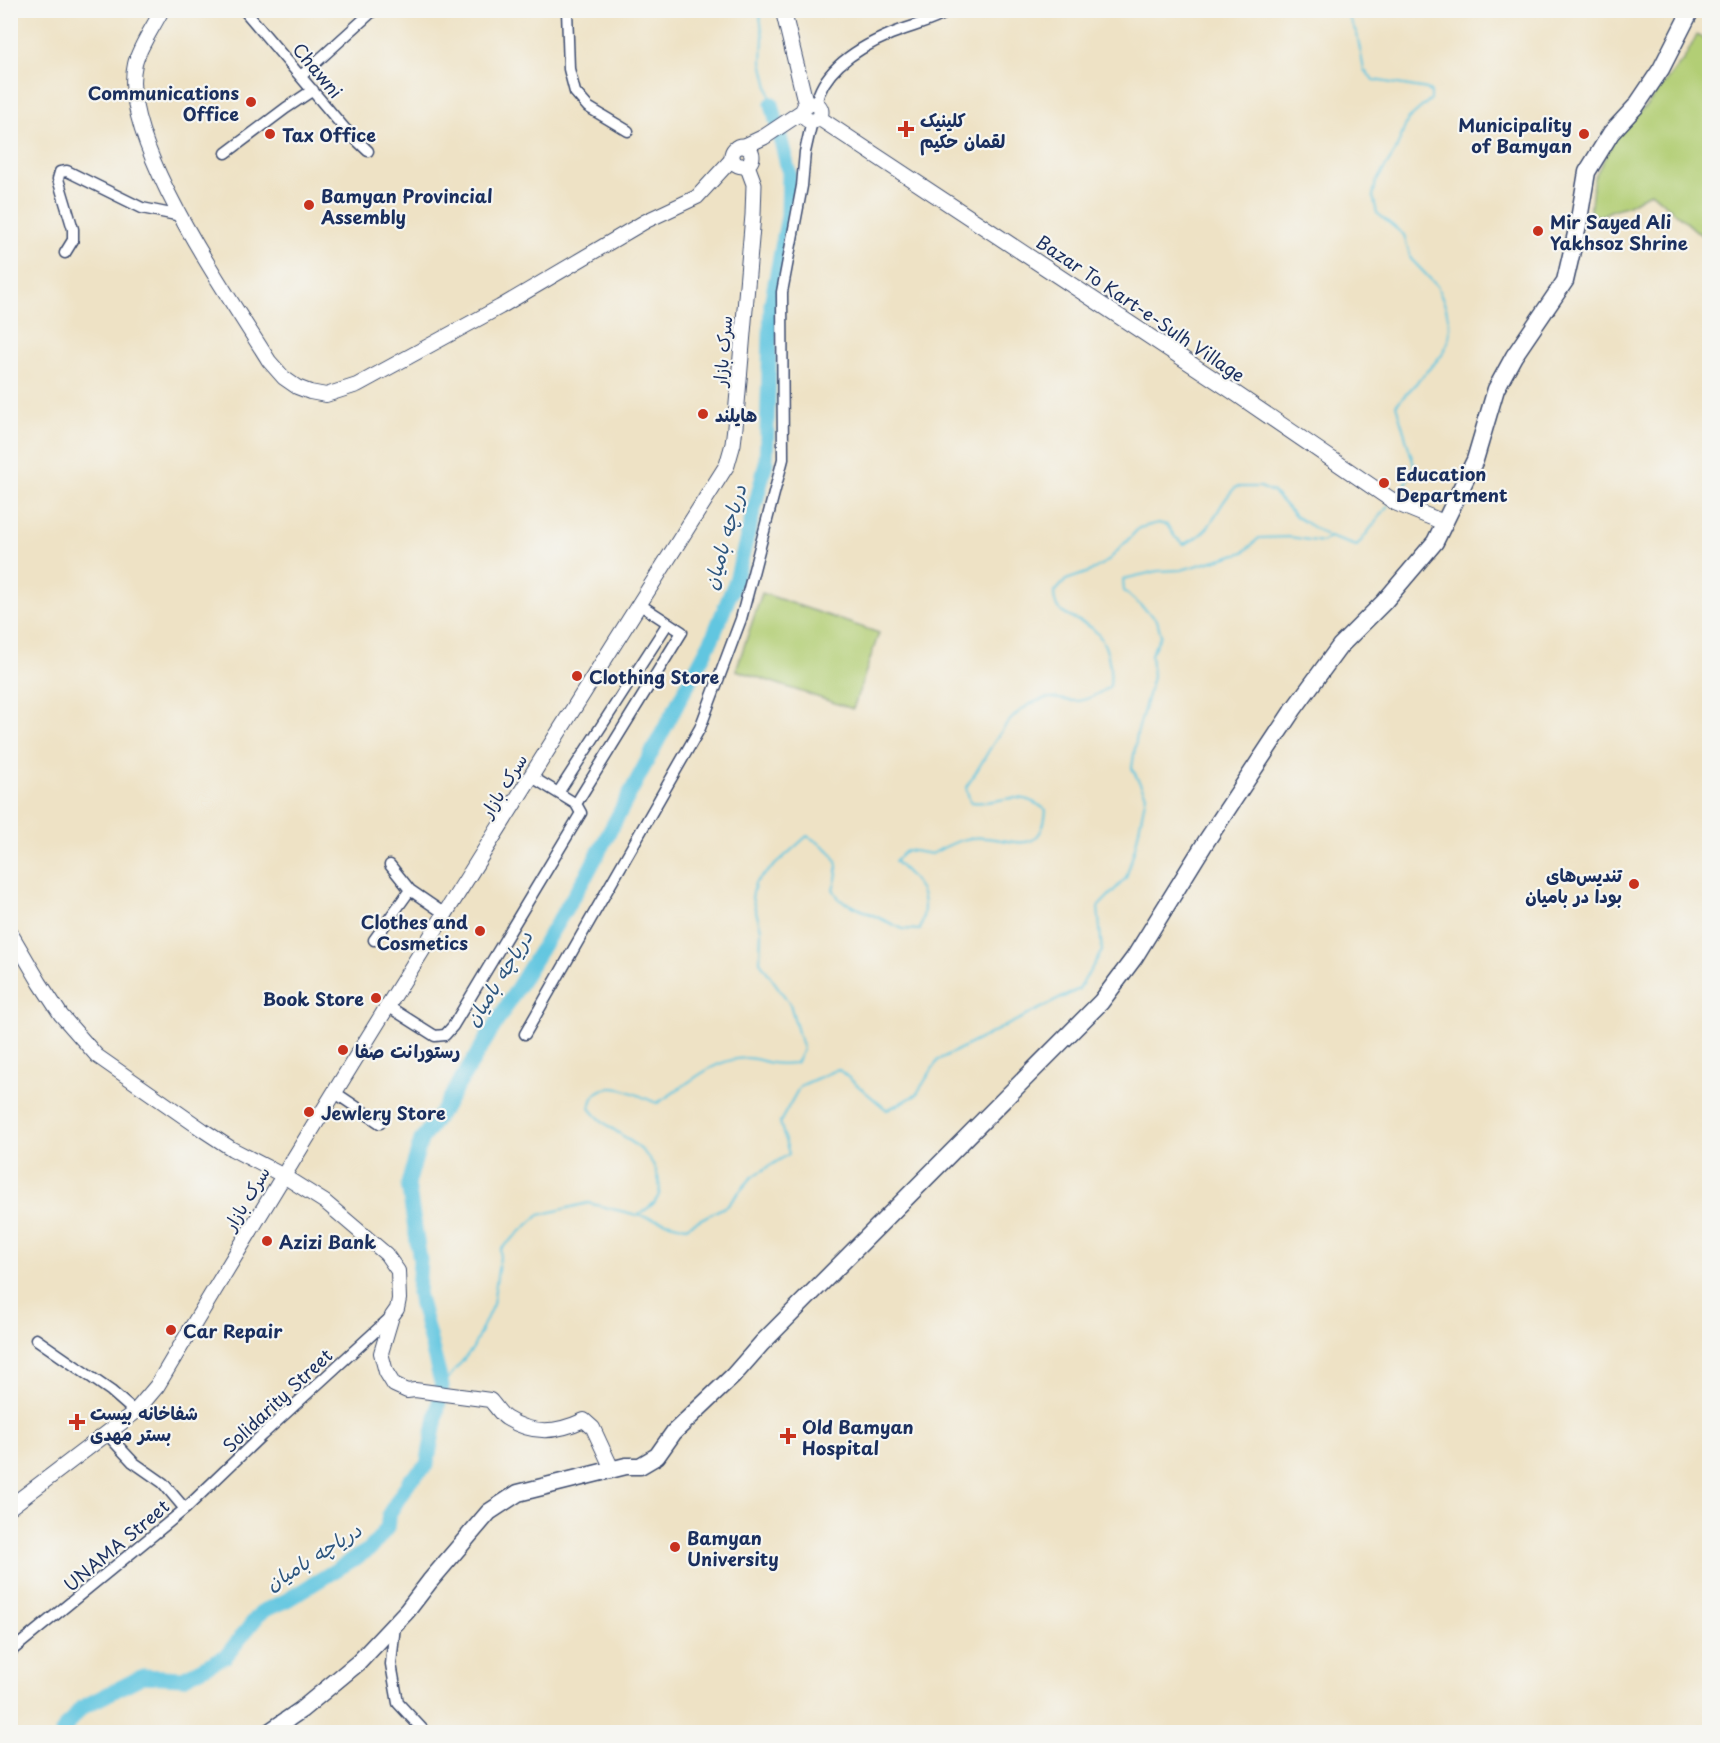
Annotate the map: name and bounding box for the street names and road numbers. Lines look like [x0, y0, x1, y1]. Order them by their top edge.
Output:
street label: Chawni [287, 36, 349, 104]
street label: Bazar To Kart-e-Sulh Village [1031, 228, 1251, 388]
street label: سرک بازار [705, 314, 739, 390]
street label: سرک بازار [472, 748, 533, 824]
street label: سرک بازار [215, 1161, 276, 1237]
street label: Solidarity Street [216, 1342, 338, 1458]
street label: UNAMA Street [57, 1493, 175, 1597]

